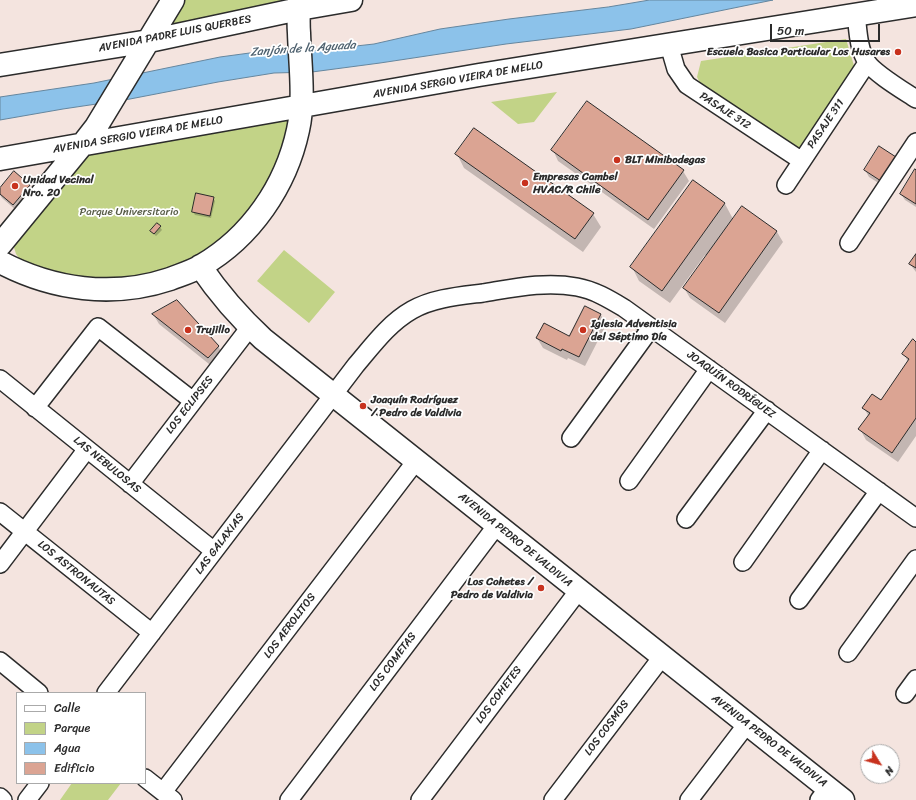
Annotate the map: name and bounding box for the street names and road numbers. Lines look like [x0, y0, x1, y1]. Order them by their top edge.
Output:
street label: AVENIDA PADRE LUIS QUERBES [97, 13, 253, 55]
street label: AVENIDA SERGIO VIEIRA DE MELLO [372, 59, 544, 101]
street label: PASAJE 312 [697, 90, 753, 132]
street label: PASAJE 311 [805, 97, 847, 151]
street label: AVENIDA SERGIO VIEIRA DE MELLO [52, 114, 224, 156]
street label: JOAQUÍN RODRÍGUEZ [684, 348, 778, 422]
street label: LOS ECLIPSES [163, 373, 217, 437]
street label: LAS NEBULOSAS [70, 434, 144, 496]
street label: AVENIDA PEDRO DE VALDIVIA [455, 490, 575, 590]
street label: LAS GALAXIAS [193, 511, 247, 577]
street label: LOS ASTRONAUTAS [35, 538, 117, 608]
street label: LOS AEROLITOS [261, 591, 319, 661]
street label: LOS COMETAS [367, 630, 419, 694]
street label: LOS COHETES [473, 664, 525, 726]
street label: AVENIDA PEDRO DE VALDIVIA [709, 692, 829, 790]
street label: LOS COSMOS [582, 698, 632, 758]

